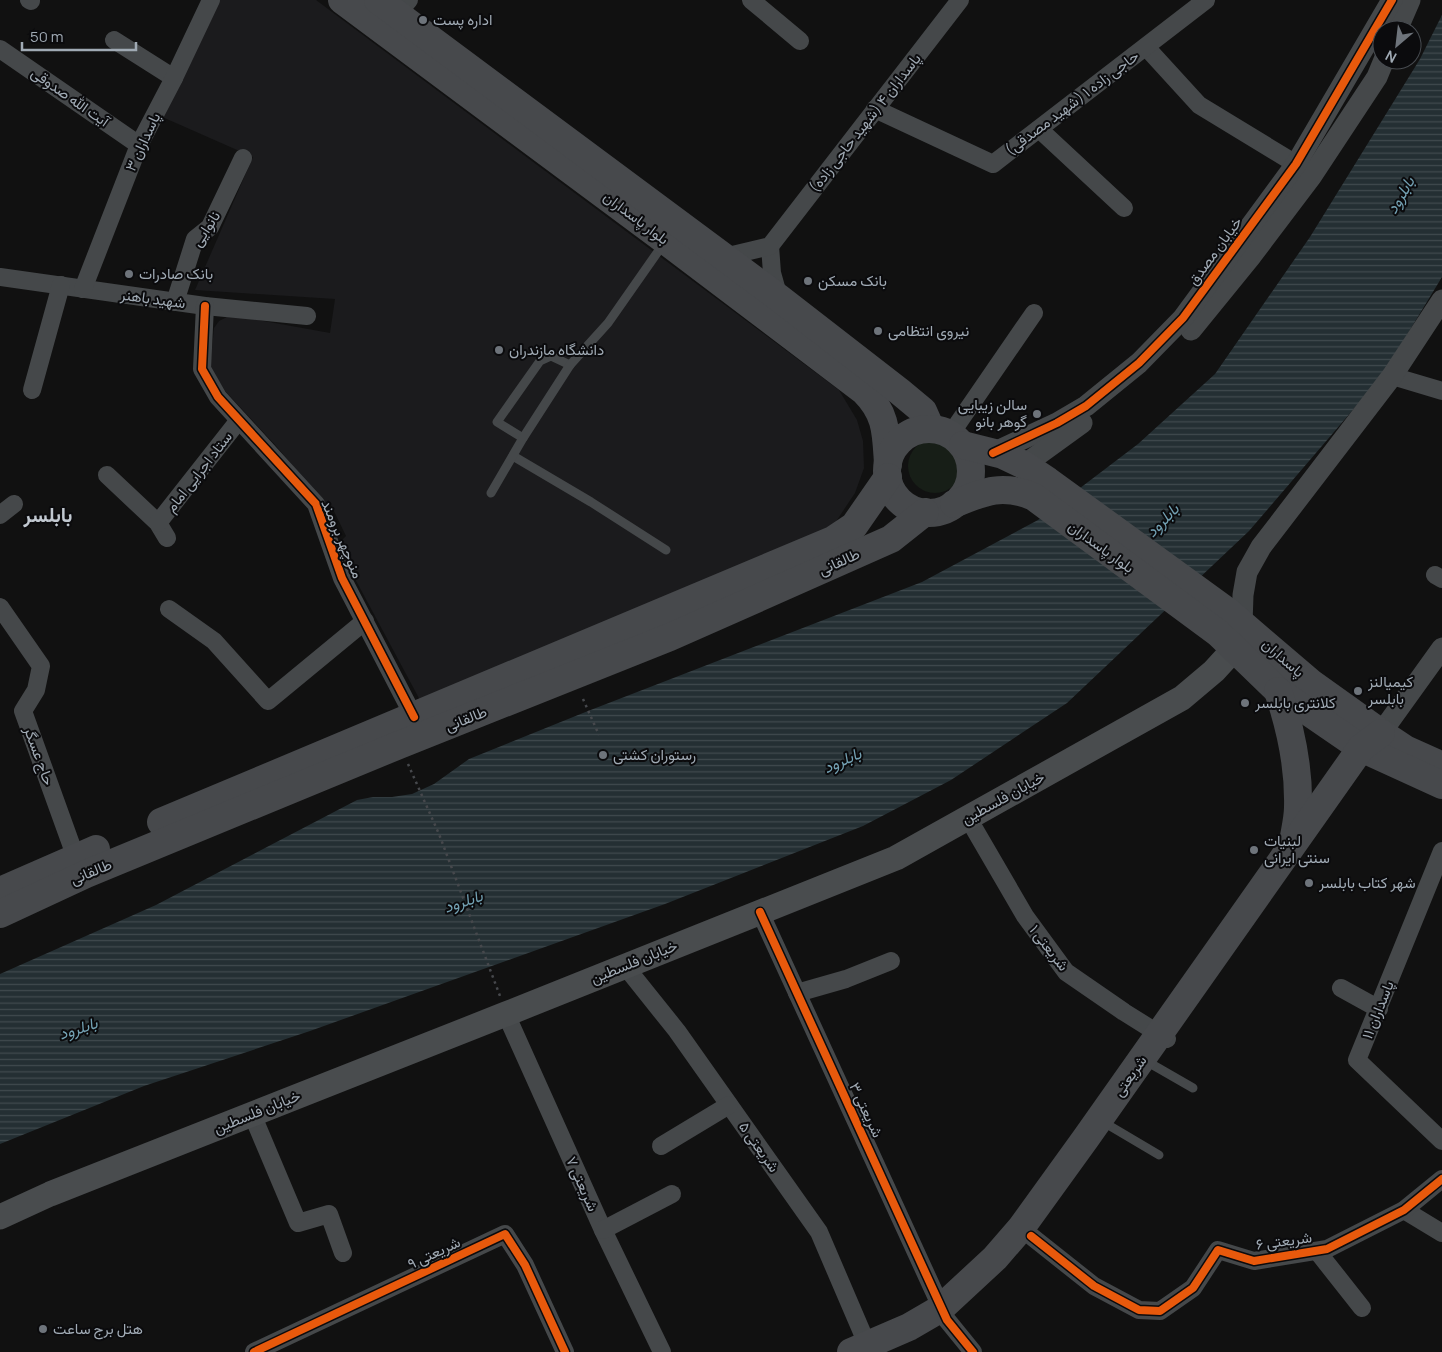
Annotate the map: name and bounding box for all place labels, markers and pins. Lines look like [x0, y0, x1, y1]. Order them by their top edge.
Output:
place label: اداره پست [433, 9, 492, 30]
marker: اداره پست [417, 14, 429, 26]
place label: بانک صادرات [139, 263, 213, 284]
marker: بانک صادرات [123, 268, 135, 280]
place label: بانک مسکن [818, 270, 887, 291]
marker: بانک مسکن [802, 275, 814, 287]
place label: نیروی انتظامی [888, 320, 969, 341]
marker: نیروی انتظامی [872, 325, 884, 337]
place label: دانشگاه مازندران [509, 339, 604, 360]
marker: دانشگاه مازندران [493, 344, 505, 356]
place label: سالن زیبایی گوهر بانو [958, 394, 1027, 432]
marker: سالن زیبایی گوهر بانو [1031, 408, 1043, 420]
place label: کیمیالنز بابلسر [1367, 671, 1414, 709]
marker: کیمیالنز بابلسر [1352, 685, 1364, 697]
place label: کلانتری بابلسر [1254, 692, 1336, 713]
marker: کلانتری بابلسر [1239, 697, 1251, 709]
place label: رستوران کشتی [613, 744, 696, 765]
marker: رستوران کشتی [597, 749, 609, 761]
place label: لبنیات سنتی ایرانی [1264, 830, 1330, 868]
marker: لبنیات سنتی ایرانی [1248, 844, 1260, 856]
place label: شهر کتاب بابلسر [1318, 872, 1416, 893]
marker: شهر کتاب بابلسر [1303, 877, 1315, 889]
place label: هتل برج ساعت [53, 1318, 143, 1340]
marker: هتل برج ساعت [37, 1323, 49, 1335]

